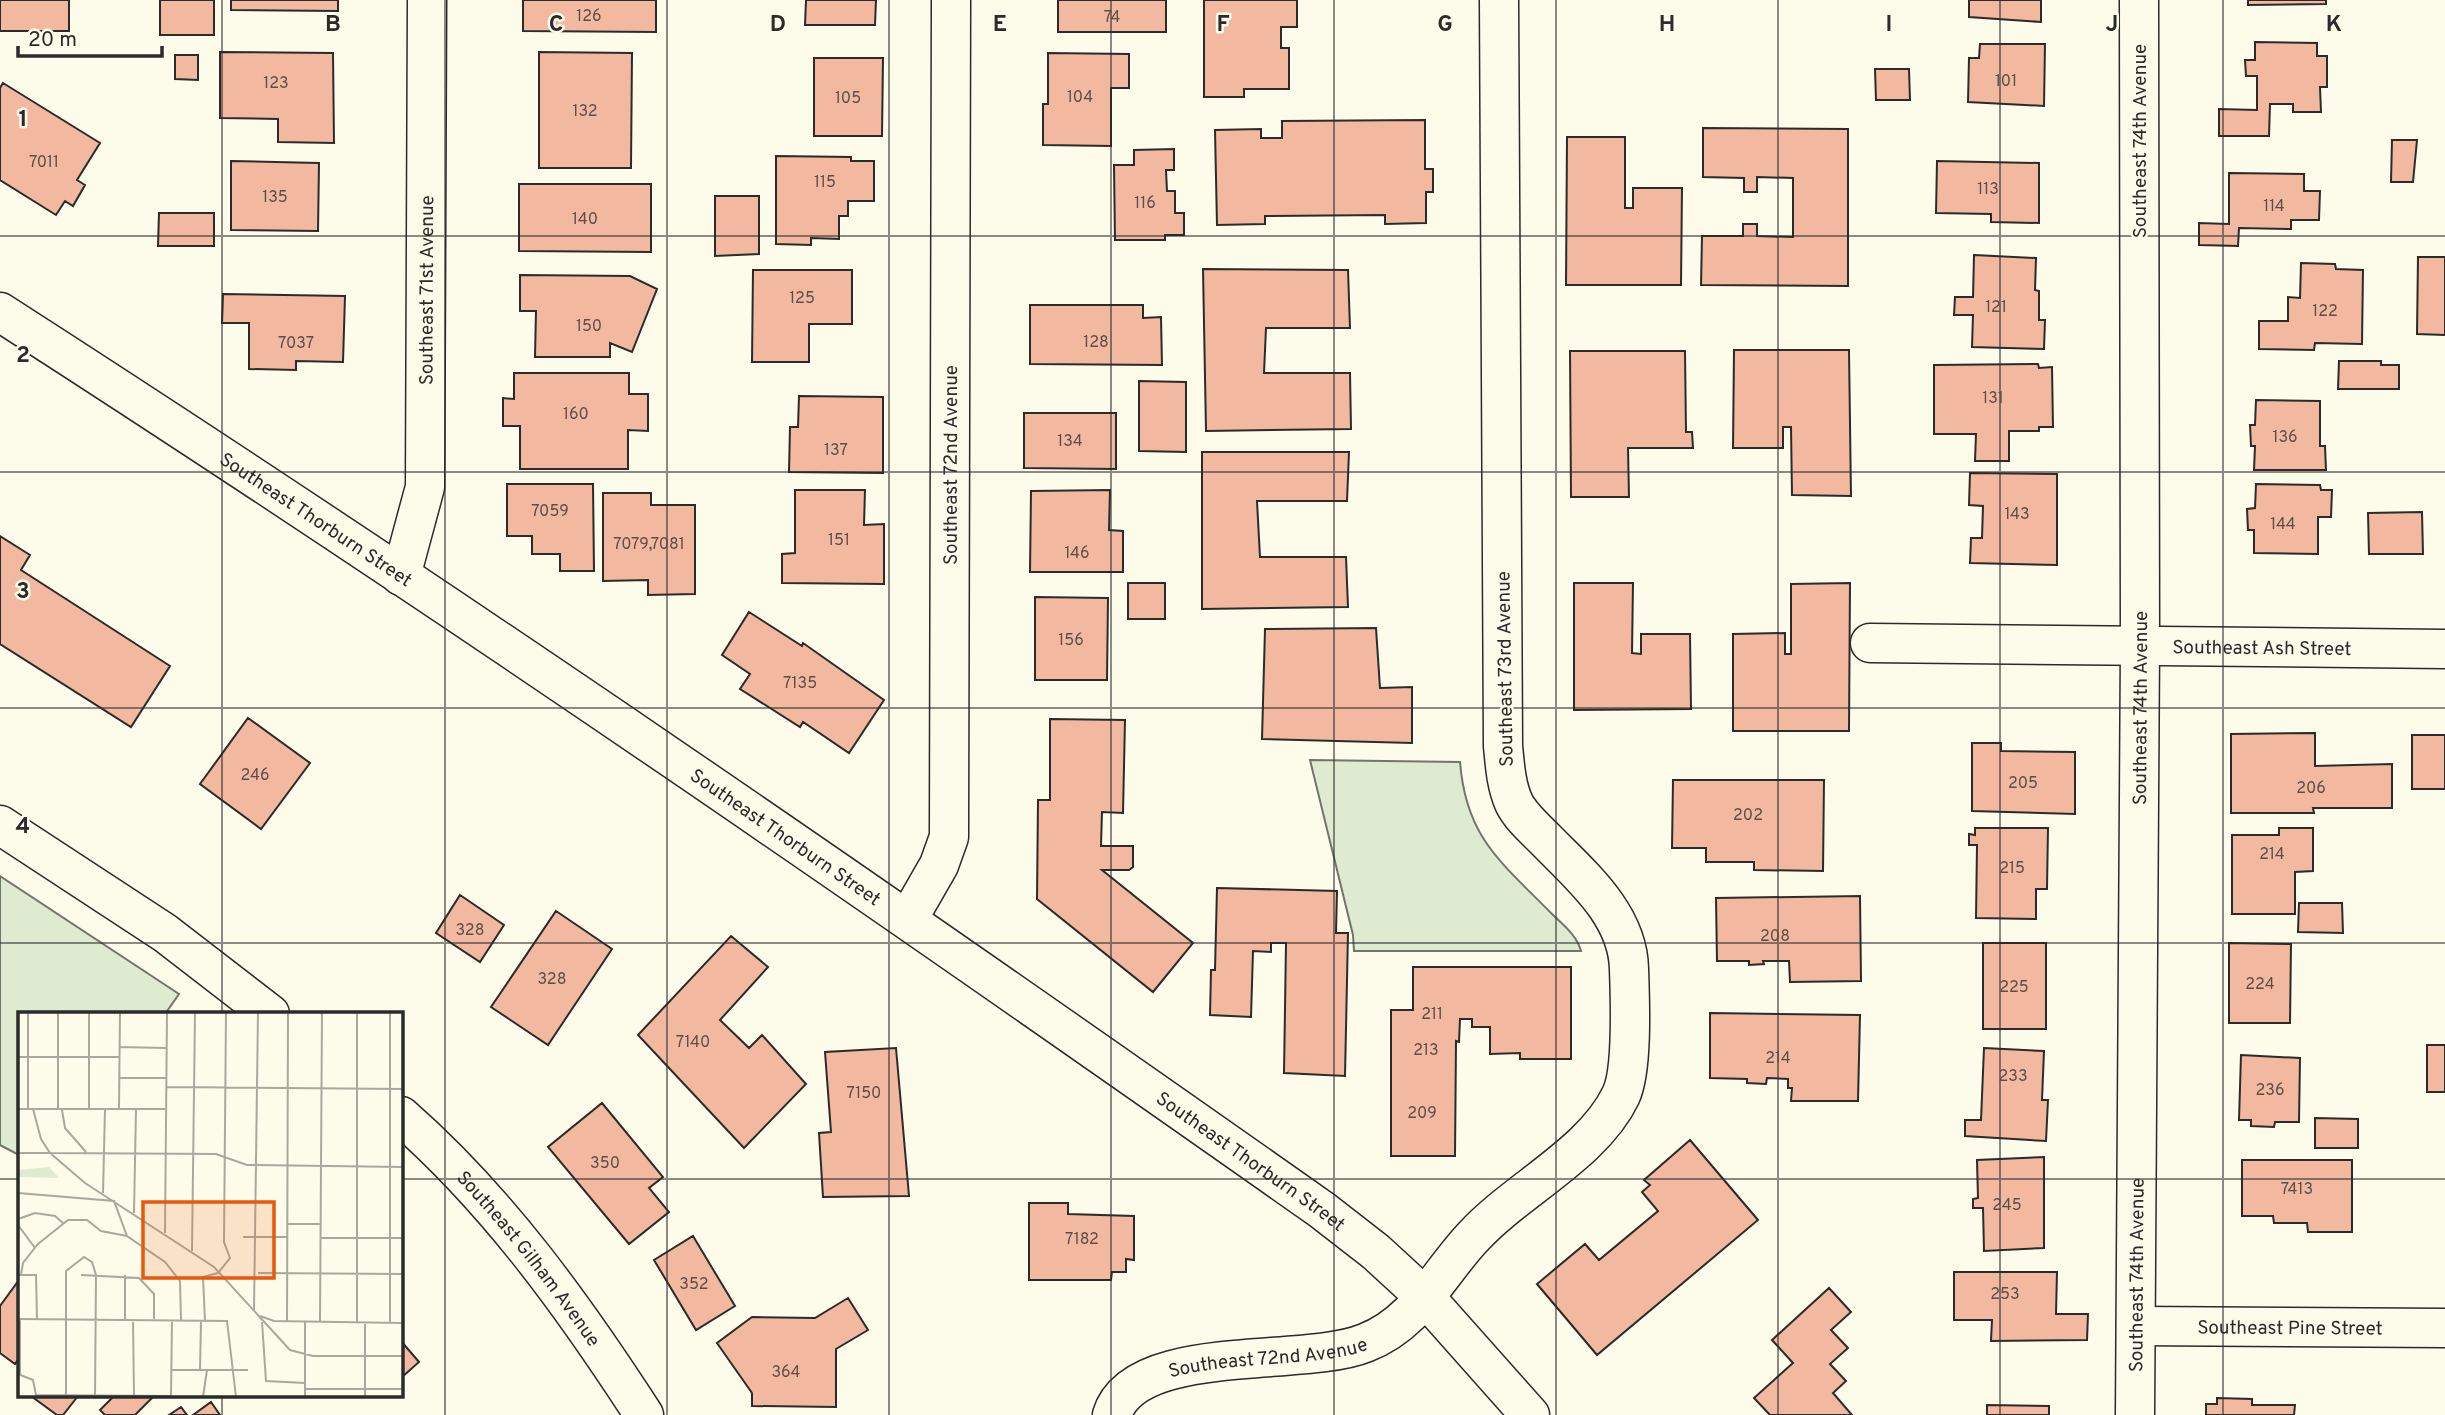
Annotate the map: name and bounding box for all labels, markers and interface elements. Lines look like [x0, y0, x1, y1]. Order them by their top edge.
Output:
house number: 126 [576, 7, 602, 27]
house number: 74 [1104, 8, 1120, 28]
text: B [325, 11, 341, 40]
text: C [549, 11, 563, 40]
text: D [770, 11, 786, 40]
text: E [993, 11, 1007, 40]
text: F [1216, 11, 1230, 40]
text: G [1437, 11, 1453, 40]
text: H [1659, 11, 1675, 40]
text: I [1886, 11, 1892, 40]
text: J [2106, 11, 2118, 40]
text: K [2326, 11, 2342, 40]
scale bar [18, 14, 161, 58]
text: 20 m [28, 27, 77, 54]
street label: Southeast 74th Avenue [2129, 44, 2153, 238]
house number: 101 [1995, 72, 2017, 92]
house number: 123 [263, 74, 289, 94]
house number: 104 [1067, 88, 1093, 108]
house number: 105 [835, 89, 861, 109]
house number: 132 [572, 102, 598, 122]
text: 1 [18, 106, 28, 135]
house number: 7011 [29, 153, 59, 173]
house number: 115 [814, 173, 836, 193]
house number: 113 [1977, 180, 1999, 200]
house number: 135 [262, 188, 288, 208]
house number: 116 [1134, 194, 1156, 214]
street label: Southeast 71st Avenue [415, 195, 440, 385]
house number: 114 [2263, 197, 2285, 217]
house number: 140 [572, 210, 598, 230]
house number: 125 [789, 289, 815, 309]
house number: 121 [1985, 298, 2007, 318]
house number: 122 [2312, 302, 2338, 322]
house number: 150 [576, 317, 602, 337]
house number: 128 [1083, 333, 1109, 353]
house number: 7037 [278, 334, 314, 354]
text: 2 [16, 342, 30, 371]
street label: Southeast 72nd Avenue [940, 365, 964, 565]
house number: 131 [1982, 389, 2004, 409]
house number: 160 [563, 405, 589, 425]
house number: 136 [2272, 428, 2298, 448]
house number: 134 [1057, 432, 1083, 452]
house number: 137 [824, 441, 848, 461]
street label: Southeast Thorburn Street [214, 448, 416, 593]
house number: 7059 [531, 502, 569, 522]
house number: 143 [2004, 505, 2030, 525]
house number: 144 [2270, 515, 2296, 535]
house number: 151 [828, 531, 850, 551]
house number: 7079,7081 [613, 535, 685, 555]
house number: 146 [1064, 544, 1090, 564]
street label: Southeast 73rd Avenue [1492, 571, 1520, 767]
text: 3 [16, 578, 30, 607]
street label: Southeast 74th Avenue [2129, 611, 2154, 805]
house number: 156 [1058, 631, 1084, 651]
street label: Southeast Ash Street [2172, 636, 2352, 662]
house number: 7135 [783, 674, 817, 694]
street label: Southeast Thorburn Street [685, 764, 885, 912]
house number: 246 [240, 766, 270, 786]
house number: 205 [2008, 774, 2038, 794]
house number: 206 [2296, 779, 2326, 799]
house number: 202 [1733, 806, 1763, 826]
text: 4 [16, 813, 30, 842]
house number: 214 [2259, 845, 2285, 865]
house number: 215 [1999, 859, 2025, 879]
house number: 328 [456, 921, 484, 941]
house number: 208 [1760, 927, 1790, 947]
house number: 328 [538, 970, 566, 990]
house number: 224 [2245, 975, 2275, 995]
house number: 225 [1999, 978, 2029, 998]
house number: 211 [1421, 1005, 1443, 1025]
inset map [18, 1012, 402, 1398]
house number: 7140 [676, 1033, 710, 1053]
house number: 213 [1413, 1041, 1439, 1061]
house number: 214 [1765, 1049, 1791, 1069]
house number: 233 [1998, 1067, 2028, 1087]
house number: 236 [2256, 1081, 2284, 1101]
house number: 7150 [847, 1084, 881, 1104]
street label: Southeast Thorburn Street [1151, 1087, 1349, 1238]
house number: 209 [1407, 1104, 1437, 1124]
house number: 350 [590, 1154, 620, 1174]
street label: Southeast Gilham Avenue [451, 1167, 605, 1352]
street label: Southeast 74th Avenue [2125, 1178, 2151, 1372]
house number: 7413 [2281, 1180, 2313, 1200]
house number: 245 [1992, 1196, 2022, 1216]
house number: 7182 [1065, 1230, 1099, 1250]
house number: 352 [679, 1275, 709, 1295]
house number: 253 [1990, 1285, 2020, 1305]
street label: Southeast Pine Street [2197, 1316, 2383, 1342]
street label: Southeast 72nd Avenue [1166, 1333, 1371, 1384]
house number: 364 [771, 1363, 801, 1383]

